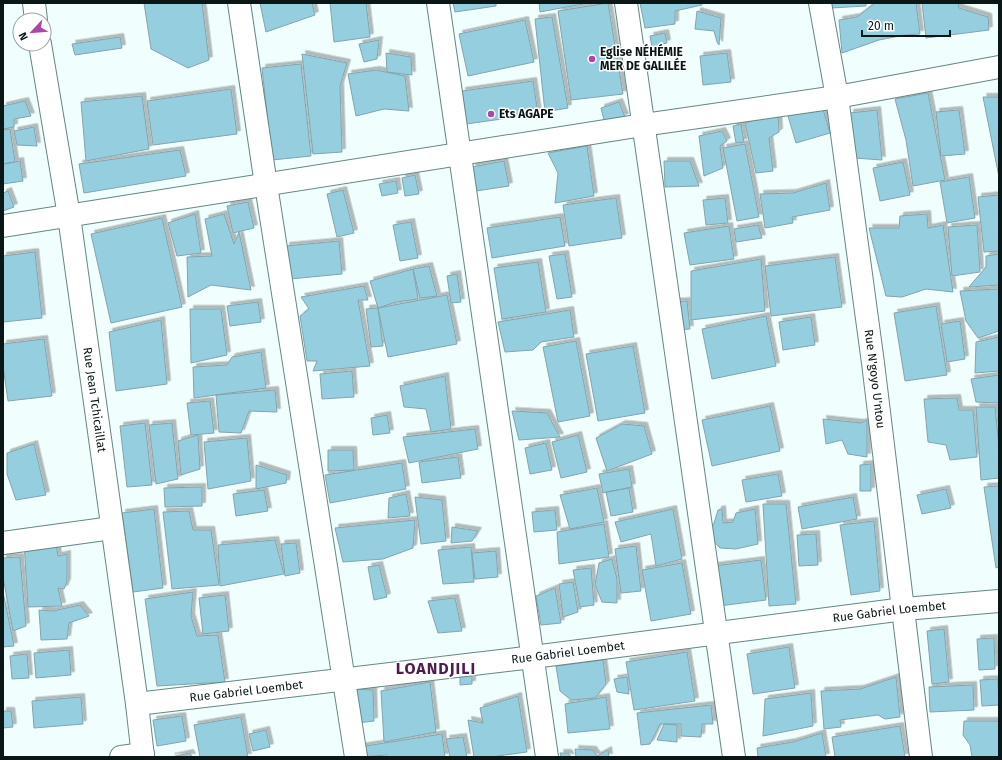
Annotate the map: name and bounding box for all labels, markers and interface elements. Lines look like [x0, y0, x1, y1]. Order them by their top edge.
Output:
north arrow [12, 12, 52, 52]
scale bar [862, 12, 950, 38]
text: 20 m [868, 19, 894, 33]
text: N [16, 30, 31, 42]
place label: Eglise NÉHÉMIE MER DE GALILÉE [600, 43, 686, 73]
marker: Eglise NÉHÉMIE MER DE GALILÉE [587, 54, 597, 64]
place label: Ets AGAPE [499, 107, 554, 121]
marker: Ets AGAPE [486, 109, 496, 119]
street label: Rue N'goyo U'ntou [862, 329, 888, 429]
street label: Rue Jean Tchicaillat [80, 346, 109, 454]
street label: Rue Gabriel Loembet [832, 598, 947, 625]
street label: Rue Gabriel Loembet [510, 638, 626, 667]
district label: LOANDJILI [396, 659, 476, 678]
street label: Rue Gabriel Loembet [189, 677, 304, 705]

